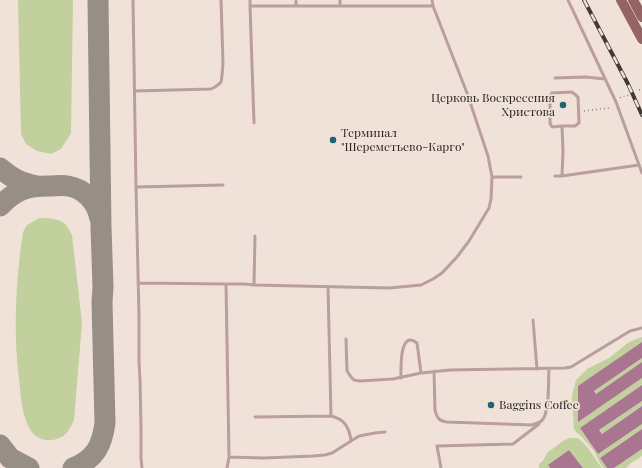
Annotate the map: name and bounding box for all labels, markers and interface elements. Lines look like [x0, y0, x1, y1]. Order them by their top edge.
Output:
place label: Церковь Воскресения Христова [431, 91, 555, 119]
marker: Церковь Воскресения Христова [558, 100, 568, 110]
place label: Терминал "Шереметьево-Карго" [341, 126, 465, 154]
marker: Терминал "Шереметьево-Карго" [328, 135, 338, 145]
place label: Baggins Coffee [499, 398, 579, 412]
marker: Baggins Coffee [486, 400, 496, 410]

